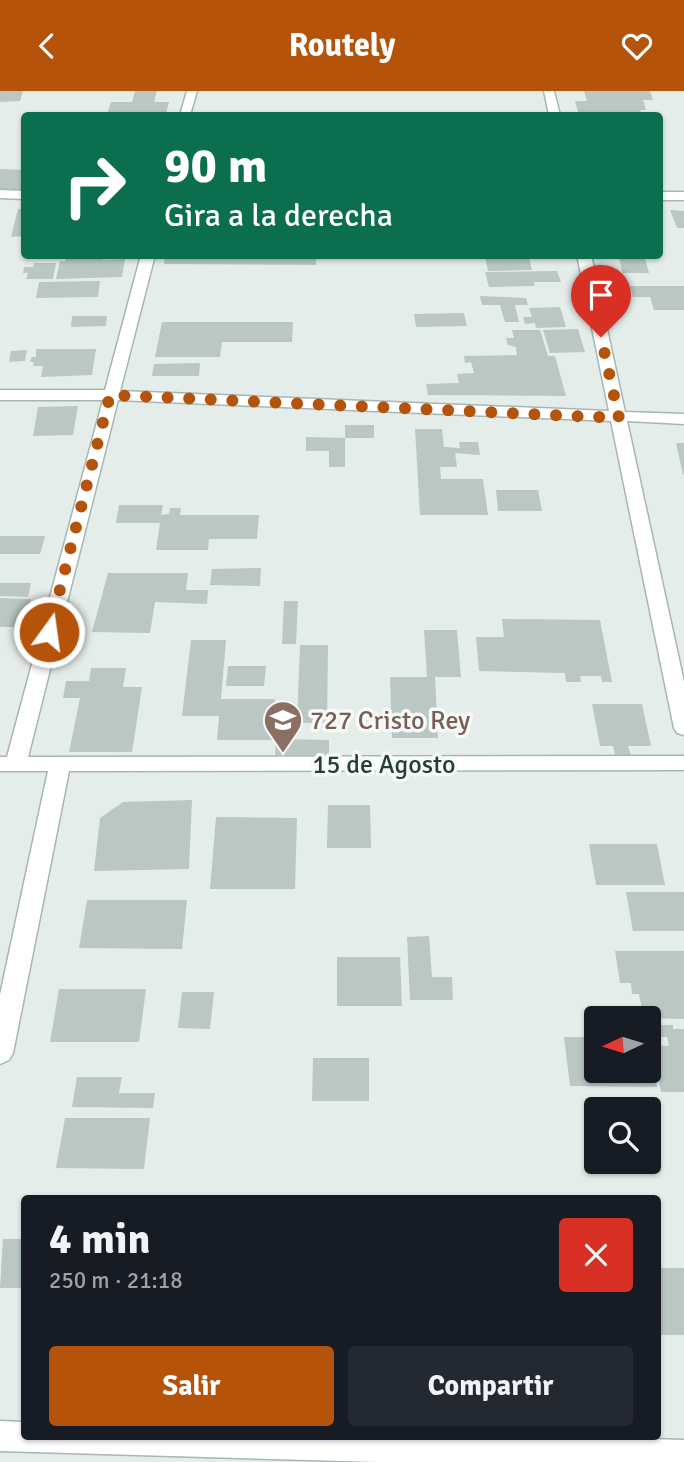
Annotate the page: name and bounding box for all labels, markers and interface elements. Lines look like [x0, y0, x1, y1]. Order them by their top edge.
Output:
text: Routely [289, 26, 395, 65]
icon: back [28, 27, 66, 65]
icon: heart [618, 27, 656, 65]
text: 90 m [164, 136, 267, 196]
icon: right [49, 140, 140, 231]
text: Gira a la derecha [164, 196, 393, 235]
pin [571, 265, 631, 337]
icon: arrive [582, 276, 620, 314]
position arrow [12, 595, 86, 669]
school or university icon: 727 Cristo Rey [262, 699, 304, 754]
place label: 727 Cristo Rey [310, 705, 470, 737]
street label: 15 de Agosto [312, 749, 456, 781]
north arrow [584, 1006, 662, 1083]
map controls [584, 1006, 661, 1174]
button: search [584, 1097, 661, 1174]
text: 4 min [49, 1214, 150, 1265]
button: close [559, 1218, 633, 1292]
text: 250 m · 21:18 [49, 1266, 183, 1295]
button: Salir [49, 1346, 334, 1426]
button: Compartir [348, 1346, 633, 1426]

